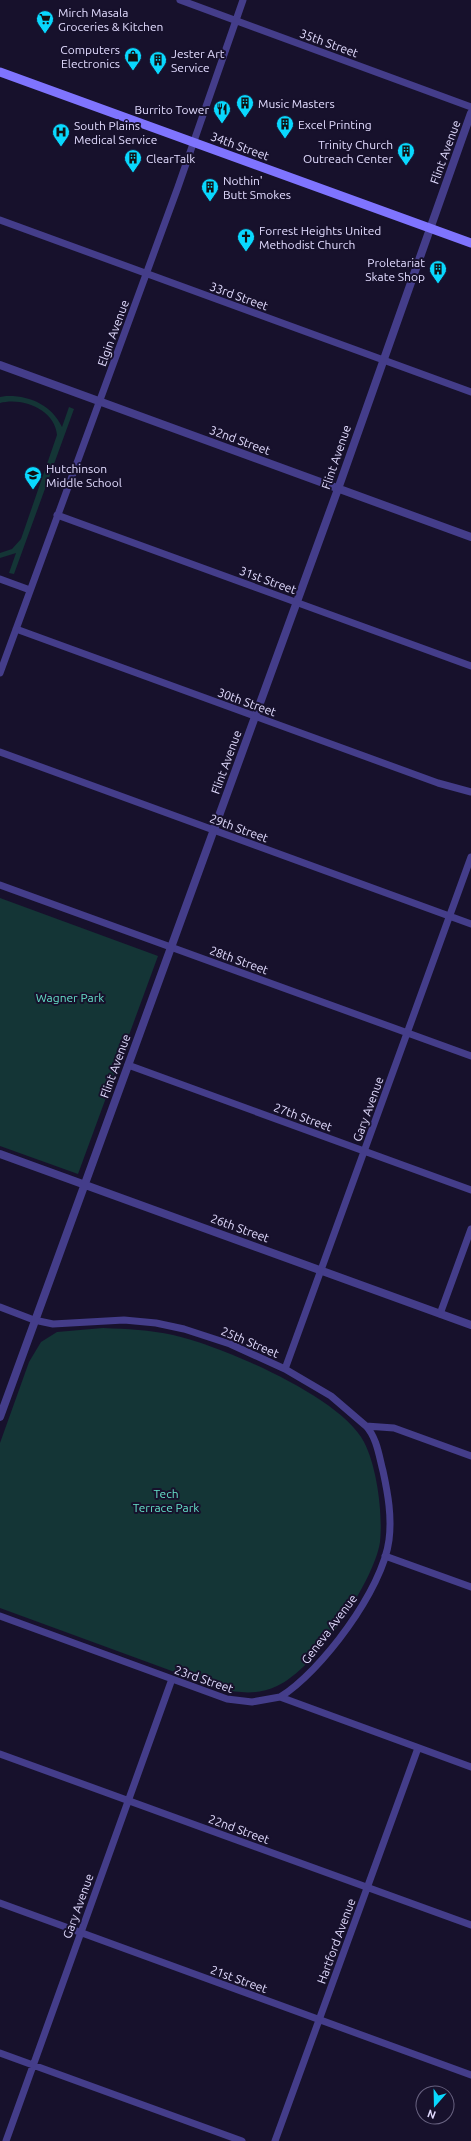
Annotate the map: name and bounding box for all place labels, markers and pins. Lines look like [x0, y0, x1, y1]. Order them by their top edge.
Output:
place label: Mirch Masala Groceries & Kitchen [58, 6, 163, 33]
supermarket icon: Mirch Masala Groceries & Kitchen [35, 9, 55, 34]
place label: Computers Electronics [60, 43, 120, 70]
shop icon: Computers Electronics [123, 46, 143, 71]
place label: Jester Art Service [171, 47, 225, 74]
building icon: Jester Art Service [148, 50, 168, 75]
building icon: Music Masters [235, 93, 255, 118]
place label: Music Masters [258, 97, 335, 110]
restaurant icon: Burrito Tower [212, 99, 232, 124]
place label: Burrito Tower [134, 103, 209, 116]
building icon: Excel Printing [275, 114, 295, 139]
place label: Excel Printing [298, 118, 372, 131]
place label: South Plains Medical Service [74, 119, 157, 146]
hospital icon: South Plains Medical Service [51, 122, 71, 147]
place label: Trinity Church Outreach Center [303, 138, 393, 165]
building icon: Trinity Church Outreach Center [396, 141, 416, 166]
building icon: ClearTalk [123, 148, 143, 173]
place label: ClearTalk [146, 152, 195, 165]
place label: Nothin' Butt Smokes [223, 174, 291, 201]
building icon: Nothin' Butt Smokes [200, 177, 220, 202]
place label: Forrest Heights United Methodist Church [259, 224, 381, 251]
church icon: Forrest Heights United Methodist Church [236, 227, 256, 252]
place label: Proletariat Skate Shop [365, 256, 425, 283]
building icon: Proletariat Skate Shop [428, 259, 448, 284]
place label: Hutchinson Middle School [46, 462, 122, 489]
school or university icon: Hutchinson Middle School [23, 465, 43, 490]

